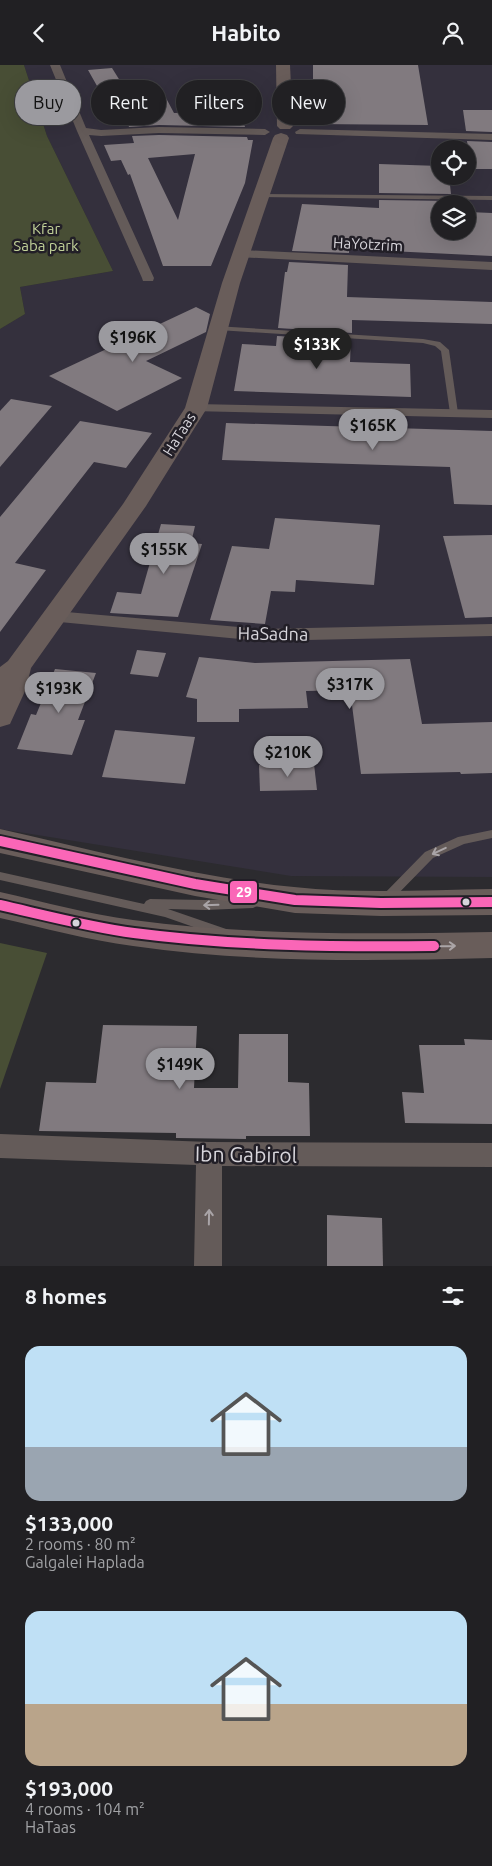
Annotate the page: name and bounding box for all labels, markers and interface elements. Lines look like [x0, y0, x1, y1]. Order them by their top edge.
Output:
icon: back [25, 19, 53, 47]
icon: person [439, 19, 467, 47]
text: Habito [211, 20, 281, 45]
chip: Buy [15, 80, 81, 125]
chip: Rent [91, 80, 166, 125]
chip: Filters [176, 80, 262, 125]
chip: New [272, 80, 345, 125]
map controls [431, 140, 476, 240]
button: locate [431, 140, 476, 185]
button: layers [431, 195, 476, 240]
park label: Kfar Saba park [13, 220, 79, 254]
street label: HaYotzrim [333, 234, 403, 254]
pin: $196K [98, 321, 168, 363]
pin: $133K [282, 327, 352, 370]
text: $196K [110, 328, 156, 346]
text: $133K [294, 335, 340, 353]
street label: HaTaas [159, 409, 199, 459]
pin: $165K [338, 409, 408, 451]
text: $165K [350, 416, 396, 434]
pin: $155K [129, 533, 199, 575]
text: $155K [141, 540, 187, 558]
street label: HaSadna [238, 622, 308, 644]
pin: $317K [315, 667, 385, 710]
pin: $193K [24, 671, 94, 714]
text: $317K [327, 675, 373, 693]
text: $193K [36, 679, 82, 697]
pin: $210K [253, 735, 323, 778]
text: $210K [265, 743, 311, 761]
one-way arrow [432, 846, 447, 856]
line badge: 29 [229, 880, 258, 904]
text: 29 [236, 884, 252, 900]
unlabelled marker [461, 897, 471, 907]
one-way arrow [203, 900, 220, 910]
unlabelled marker [71, 918, 81, 928]
one-way arrow [439, 941, 455, 951]
pin: $149K [145, 1047, 215, 1090]
text: $149K [157, 1055, 203, 1073]
street label: Ibn Gabirol [195, 1141, 297, 1167]
one-way arrow [204, 1210, 214, 1226]
icon: filters [439, 1282, 467, 1310]
text: 8 homes [25, 1284, 107, 1308]
icon: home [201, 1379, 291, 1469]
text: $133,000 [25, 1511, 113, 1535]
text: 2 rooms · 80 m² [25, 1535, 136, 1553]
text: Galgalei Haplada [25, 1553, 145, 1571]
icon: home [201, 1644, 291, 1734]
text: $193,000 [25, 1776, 113, 1800]
text: 4 rooms · 104 m² [25, 1800, 145, 1818]
text: HaTaas [25, 1818, 76, 1836]

